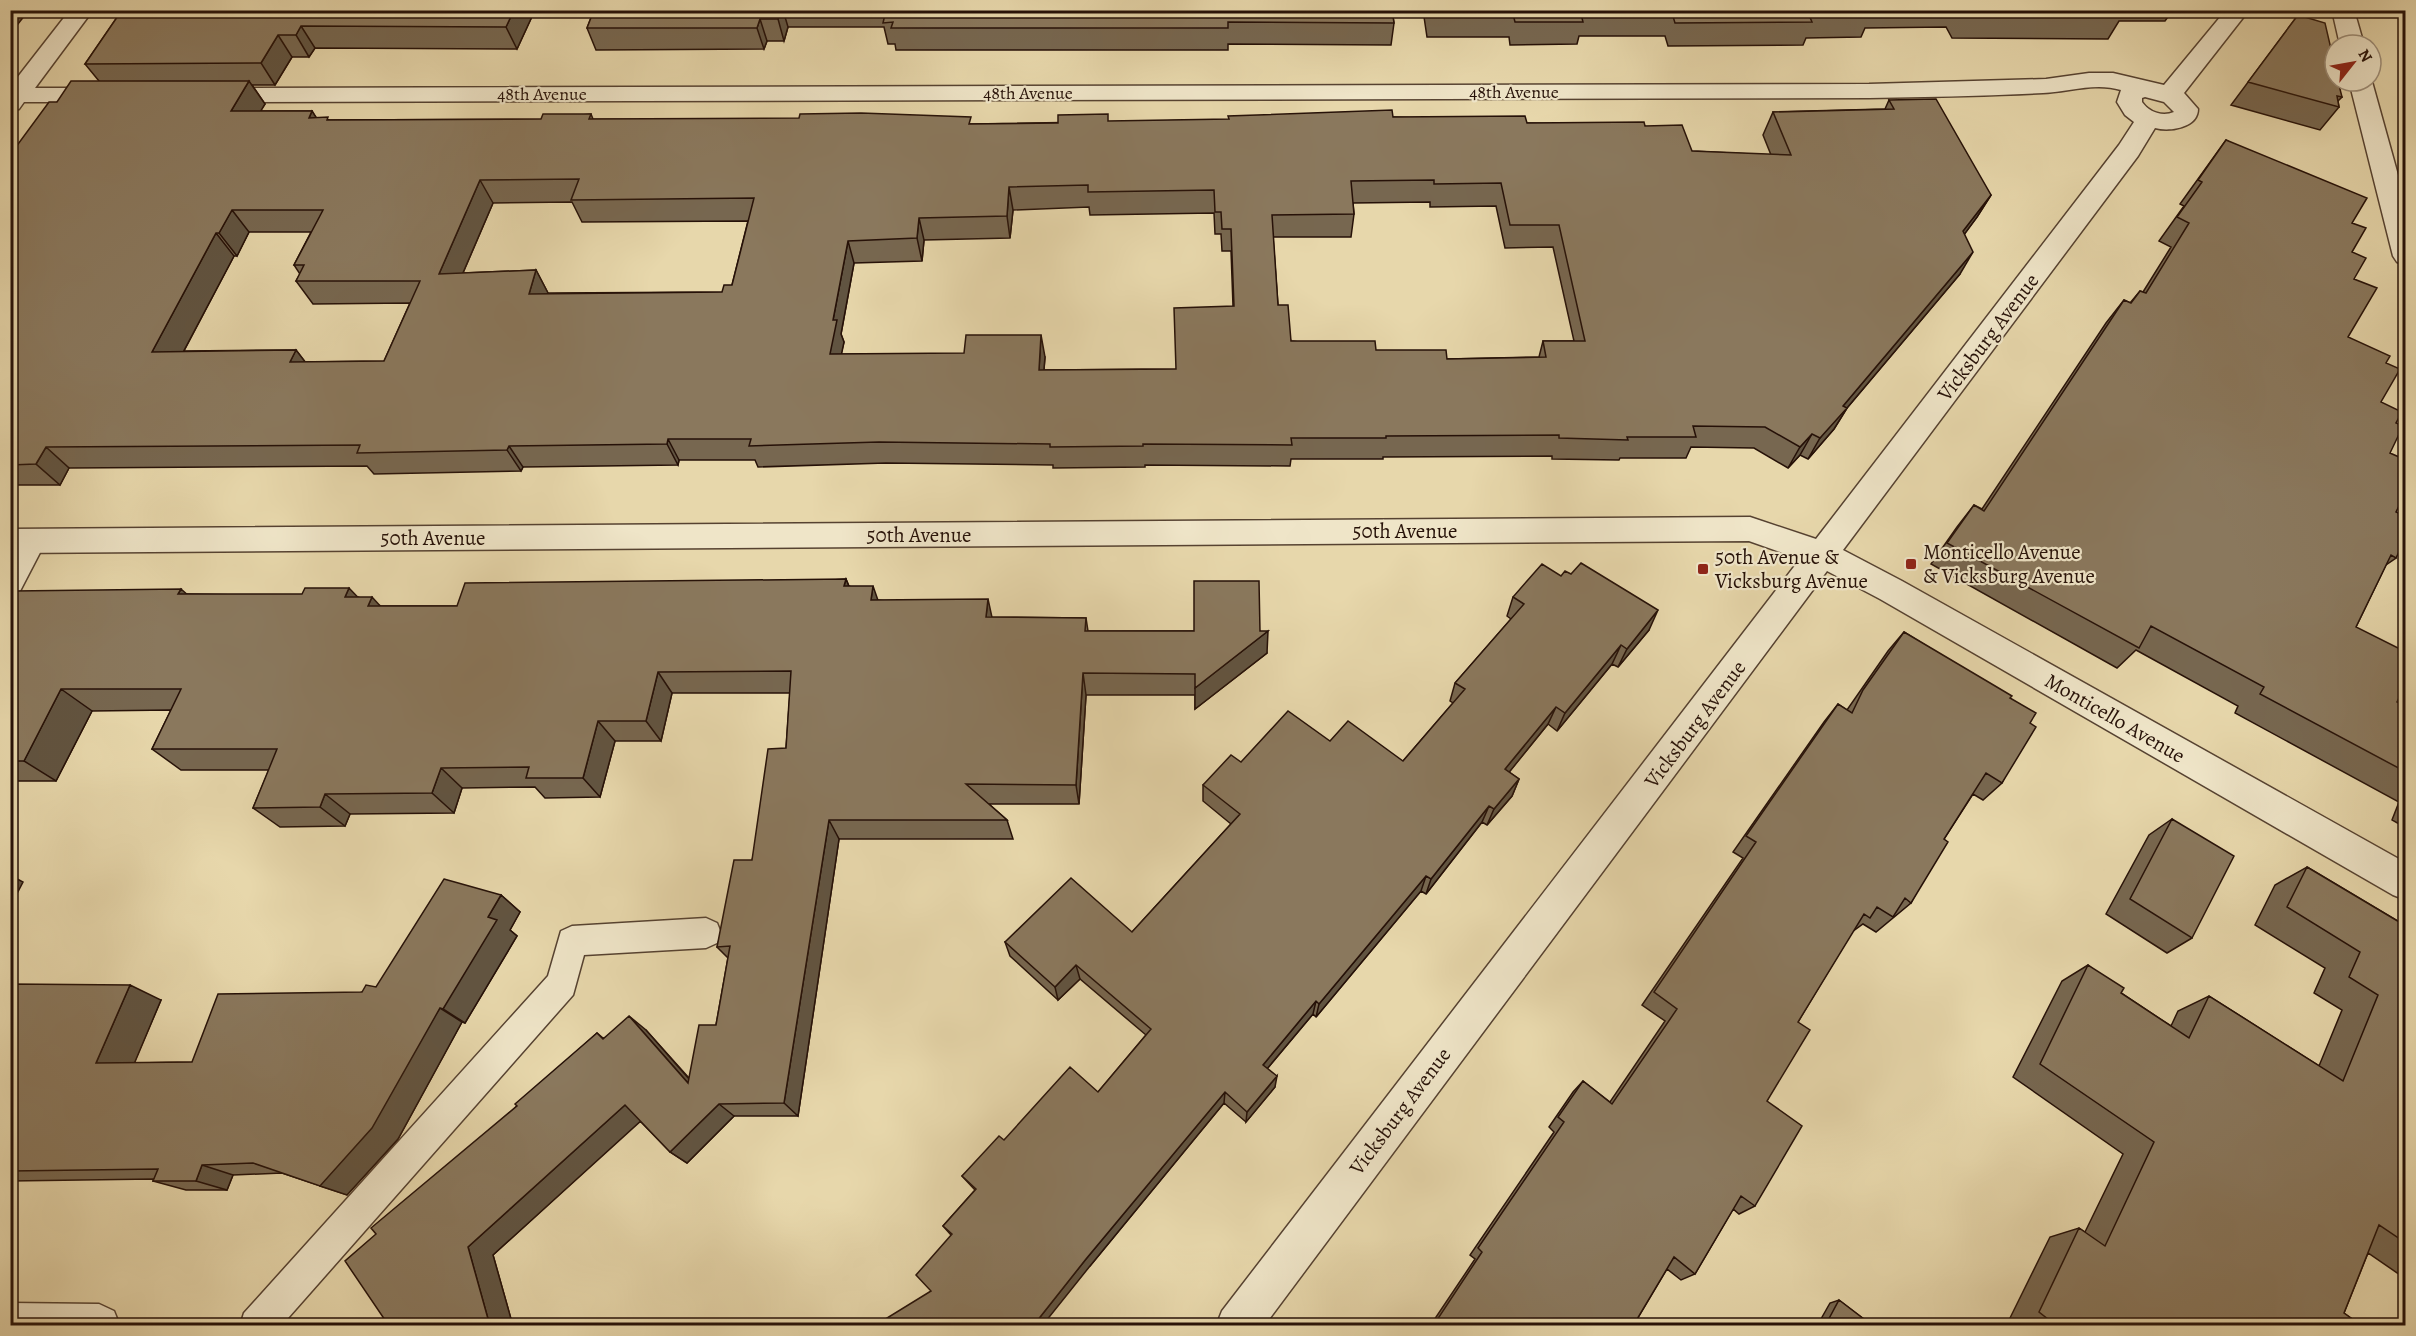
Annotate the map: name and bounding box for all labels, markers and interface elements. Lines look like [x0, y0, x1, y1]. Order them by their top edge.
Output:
north arrow [2323, 33, 2383, 93]
text: N [2353, 45, 2378, 67]
street label: 48th Avenue [1469, 80, 1559, 104]
street label: 48th Avenue [983, 81, 1073, 105]
street label: 48th Avenue [497, 82, 587, 106]
street label: Vicksburg Avenue [1930, 267, 2045, 407]
street label: 50th Avenue [1352, 517, 1458, 545]
street label: 50th Avenue [866, 521, 972, 549]
street label: 50th Avenue [380, 524, 486, 552]
place label: Monticello Avenue & Vicksburg Avenue [1923, 538, 2095, 590]
place label: 50th Avenue & Vicksburg Avenue [1714, 543, 1868, 595]
marker: Monticello Avenue & Vicksburg Avenue [1904, 557, 1918, 571]
marker: 50th Avenue & Vicksburg Avenue [1696, 562, 1710, 576]
street label: Vicksburg Avenue [1637, 654, 1752, 794]
street label: Monticello Avenue [2040, 666, 2190, 770]
street label: Vicksburg Avenue [1342, 1041, 1457, 1181]

